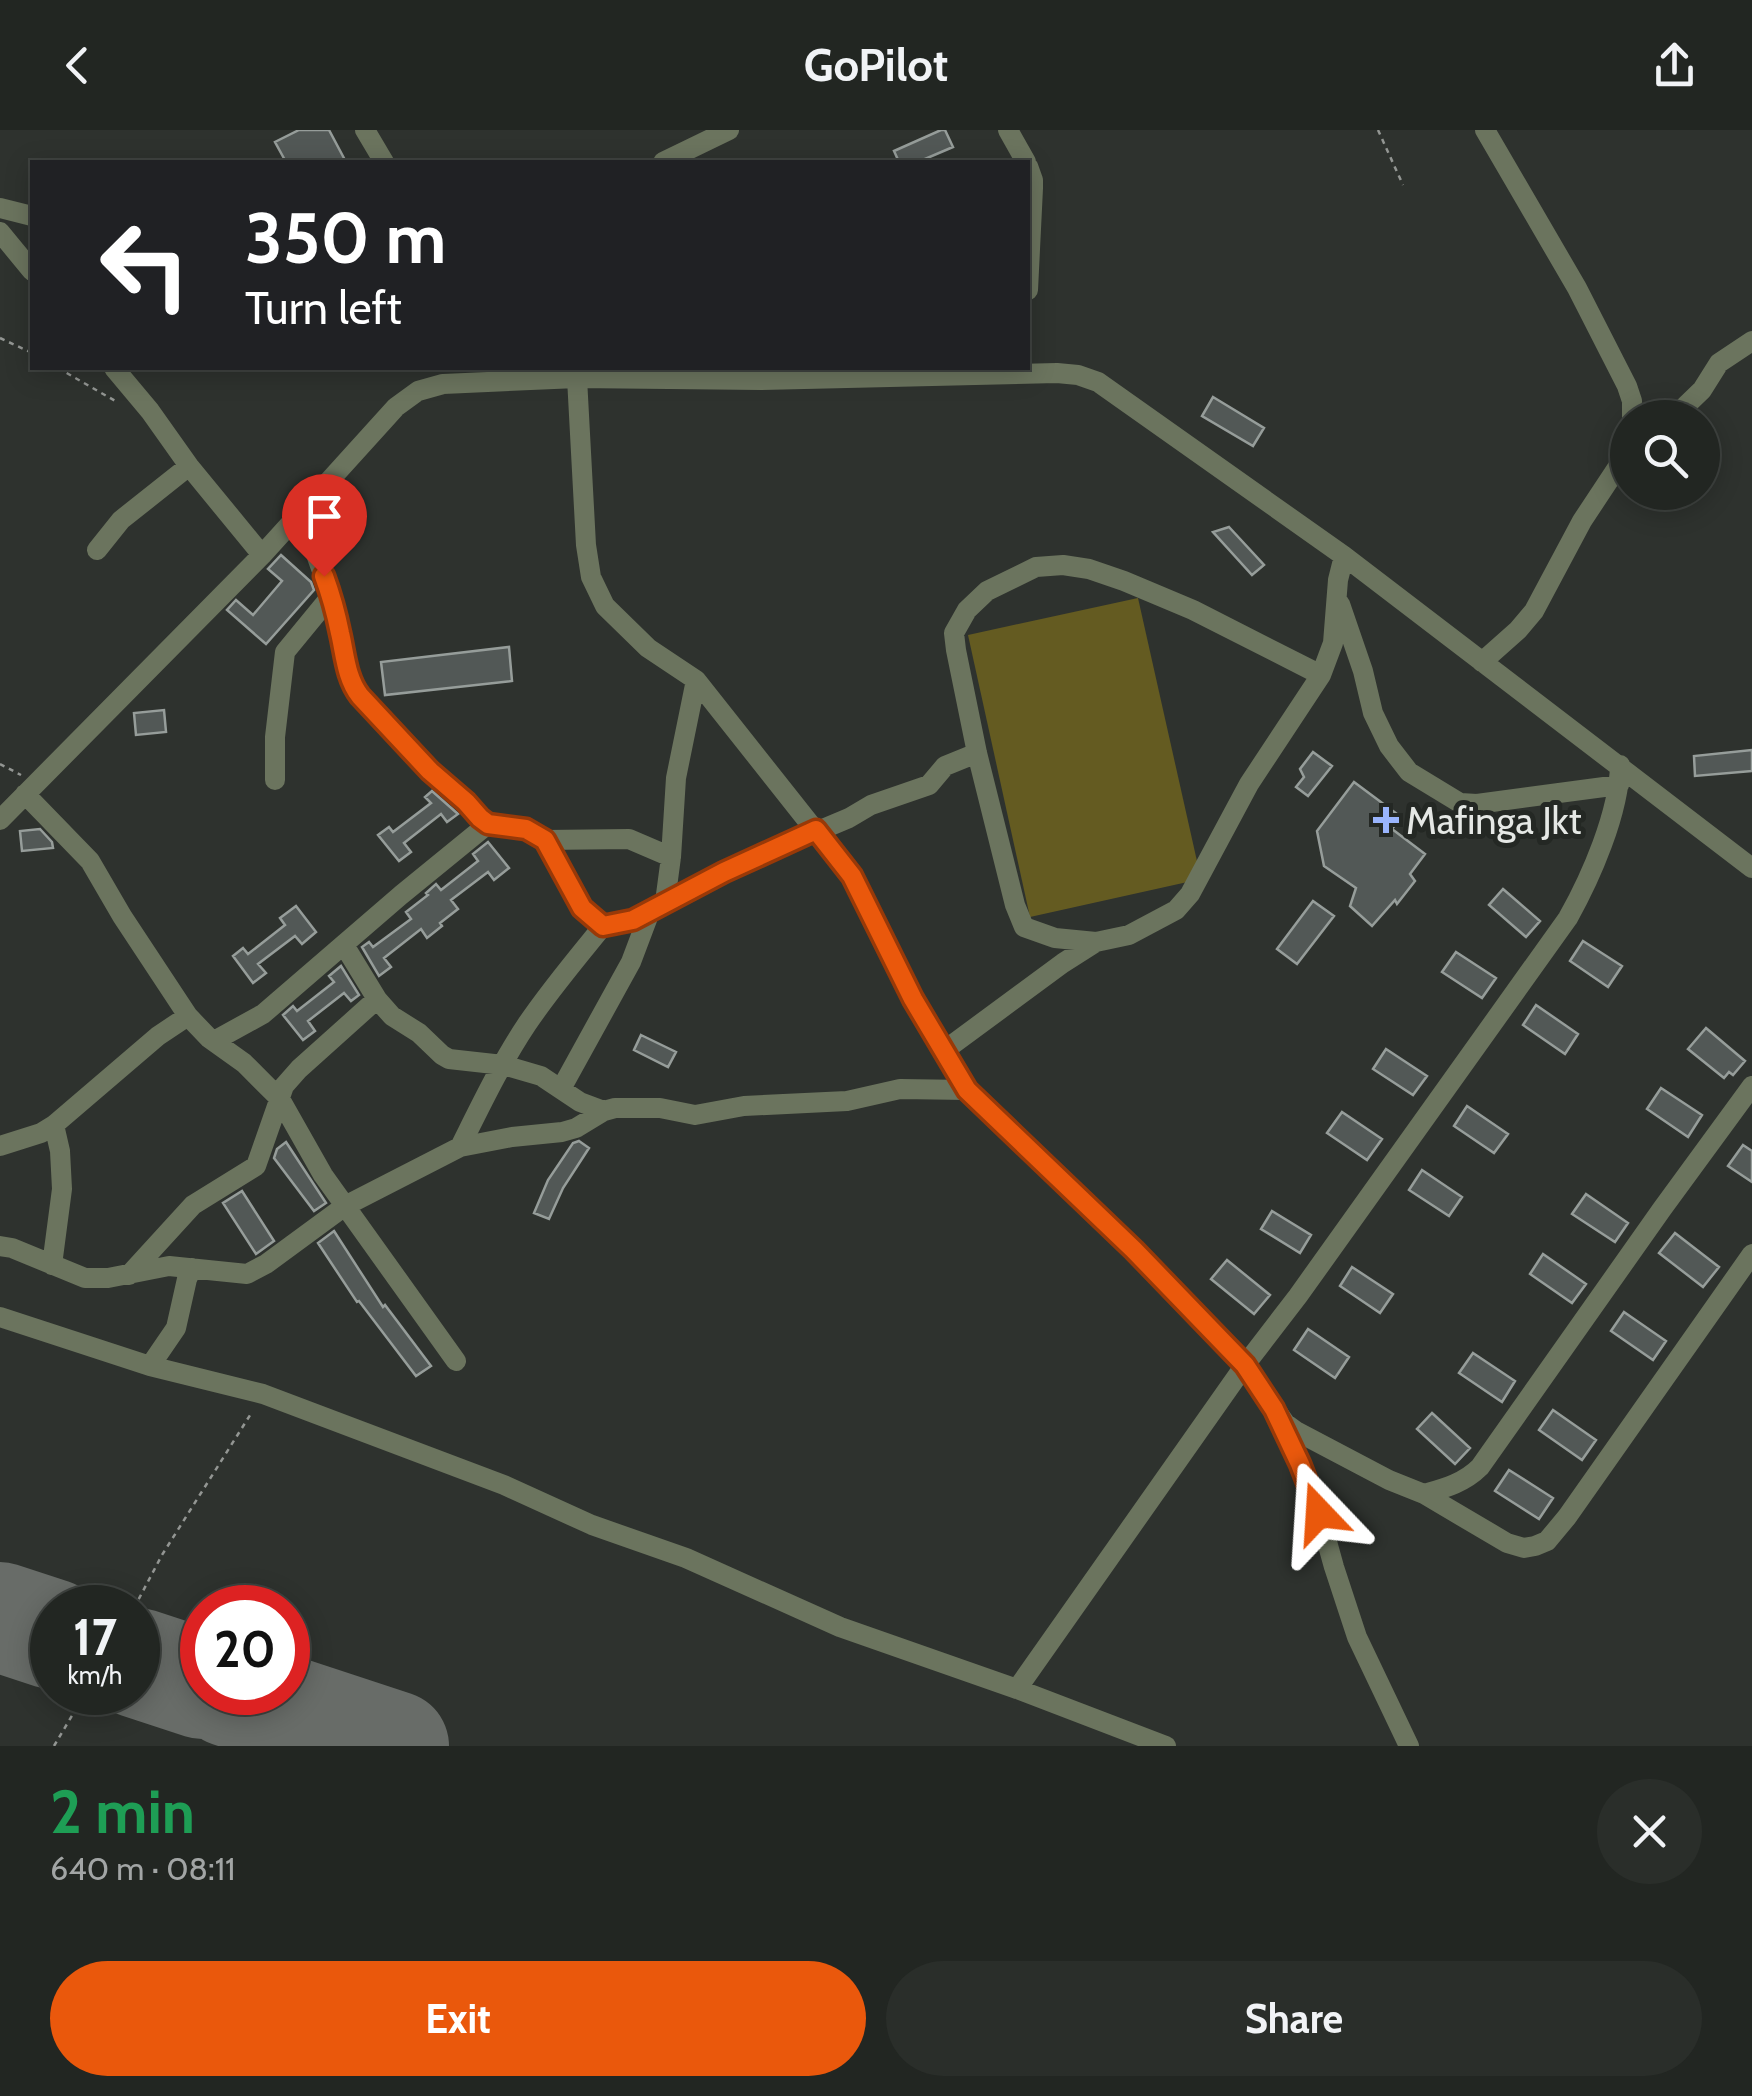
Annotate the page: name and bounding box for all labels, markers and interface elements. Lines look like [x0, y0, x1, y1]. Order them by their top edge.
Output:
icon: back [50, 38, 105, 93]
text: GoPilot [804, 38, 948, 92]
icon: share [1647, 38, 1702, 93]
text: 350 m [245, 195, 446, 281]
icon: left [80, 200, 210, 330]
text: Turn left [245, 281, 402, 335]
map controls [1610, 400, 1720, 510]
button: search [1610, 400, 1720, 510]
pin [282, 474, 367, 577]
icon: arrive [297, 489, 352, 544]
place label: Mafinga Jkt [1406, 797, 1582, 844]
marker: Mafinga Jkt [1375, 809, 1397, 831]
position arrow [1267, 1461, 1371, 1565]
speed limit sign: 20 [180, 1585, 310, 1715]
text: 17 [73, 1607, 117, 1668]
text: km/h [68, 1660, 122, 1690]
text: 2 min [50, 1775, 195, 1848]
button: close [1597, 1779, 1702, 1884]
text: 640 m · 08:11 [50, 1849, 236, 1888]
button: Exit [50, 1961, 866, 2076]
button: Share [886, 1961, 1702, 2076]

